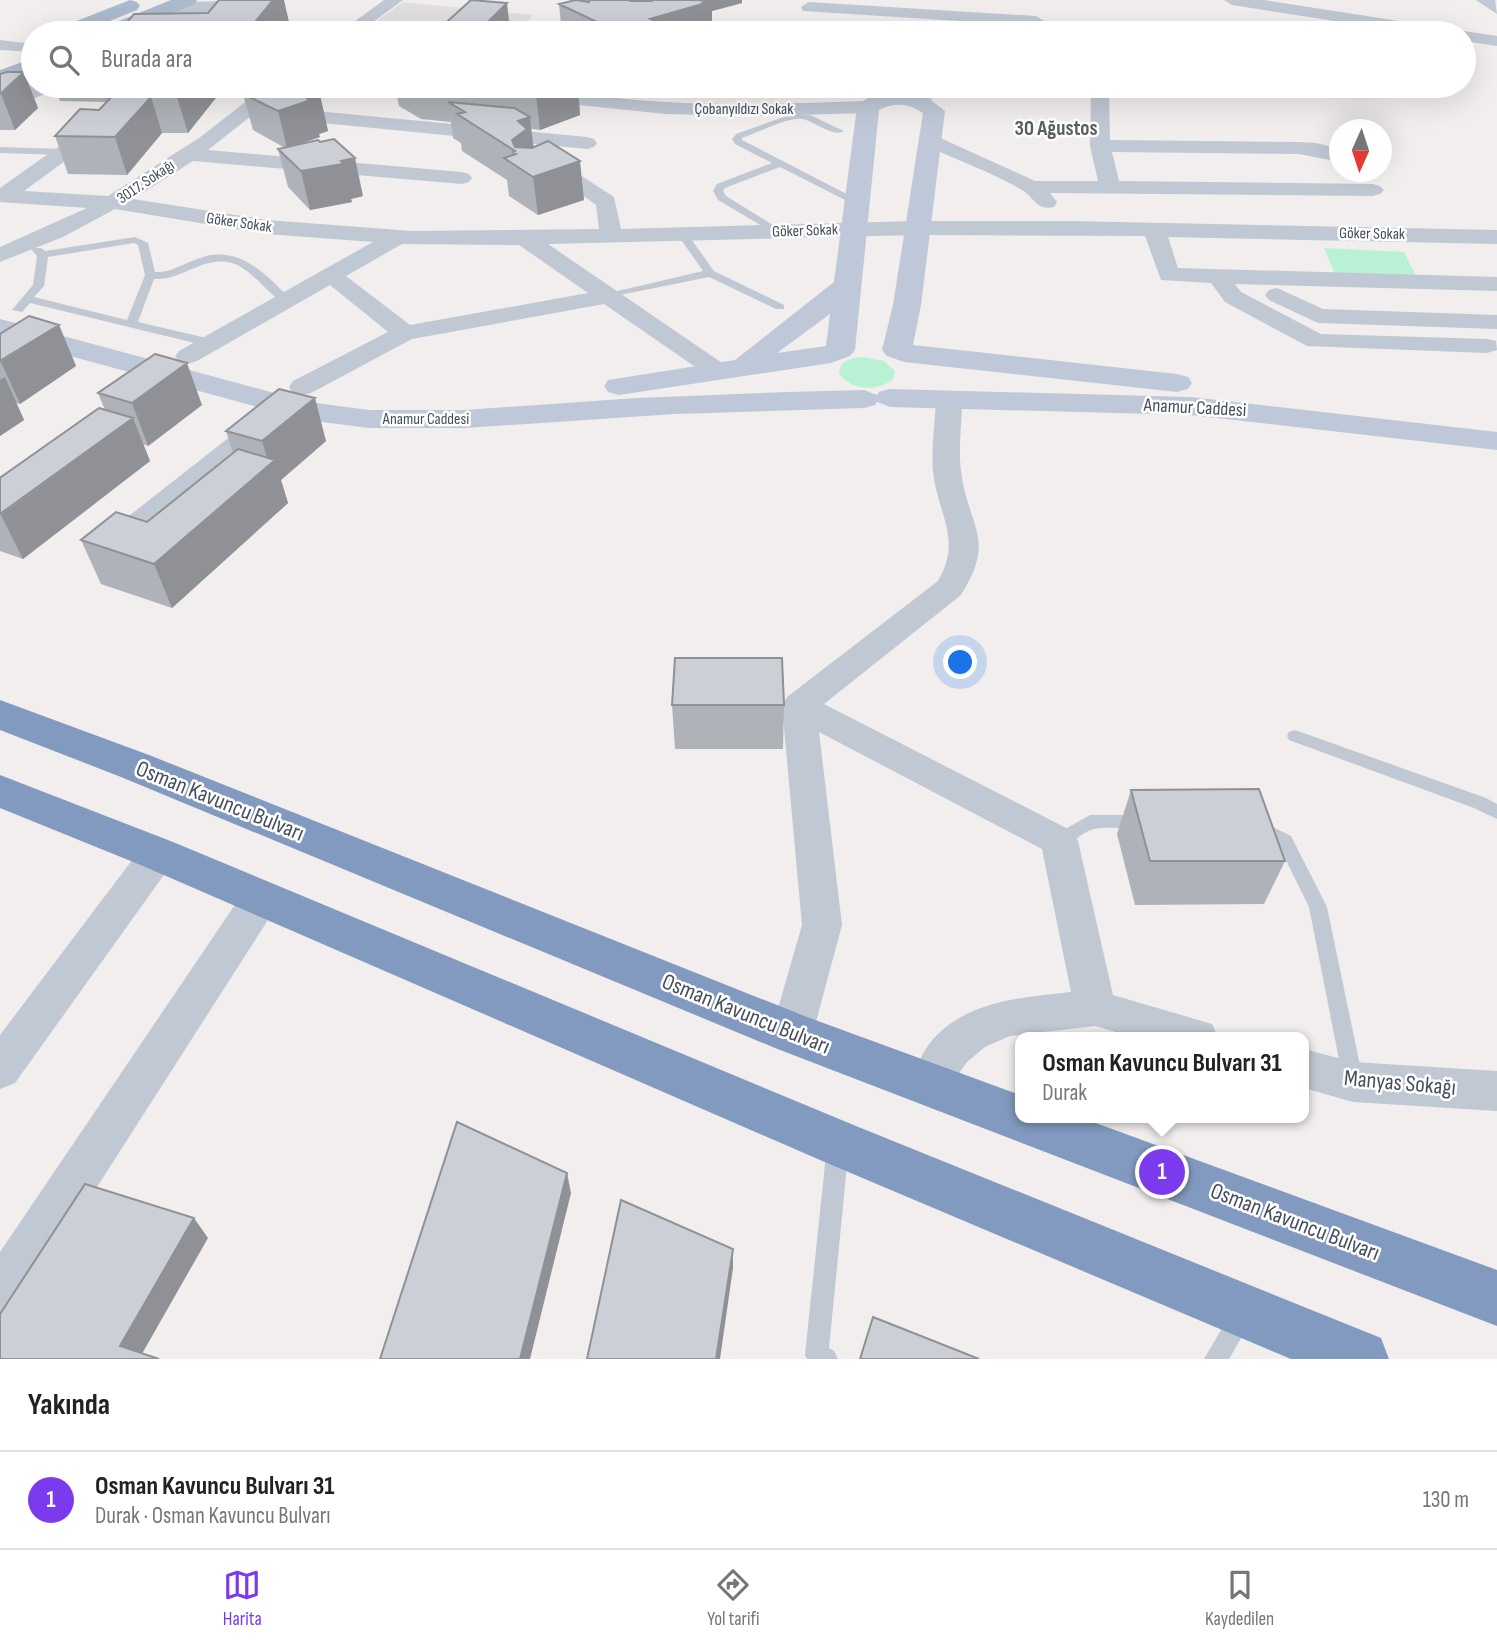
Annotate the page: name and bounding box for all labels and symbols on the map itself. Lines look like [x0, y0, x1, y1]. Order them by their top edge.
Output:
street label: Çobanyıldızı Sokak [695, 100, 793, 119]
district label: 30 Ağustos [1015, 116, 1097, 141]
north arrow [1329, 119, 1392, 182]
street label: 3017. Sokağı [114, 156, 178, 208]
street label: Göker Sokak [205, 209, 273, 237]
street label: Göker Sokak [772, 220, 838, 242]
street label: Göker Sokak [1339, 224, 1405, 244]
street label: Anamur Caddesi [1142, 394, 1247, 422]
street label: Anamur Caddesi [382, 410, 469, 429]
your location [943, 645, 977, 679]
street label: Osman Kavuncu Bulvarı [132, 755, 308, 847]
street label: Osman Kavuncu Bulvarı [658, 968, 834, 1060]
street label: Manyas Sokağı [1343, 1064, 1457, 1102]
pin: 1 [1139, 1146, 1185, 1198]
street label: Osman Kavuncu Bulvarı [1206, 1177, 1384, 1267]

